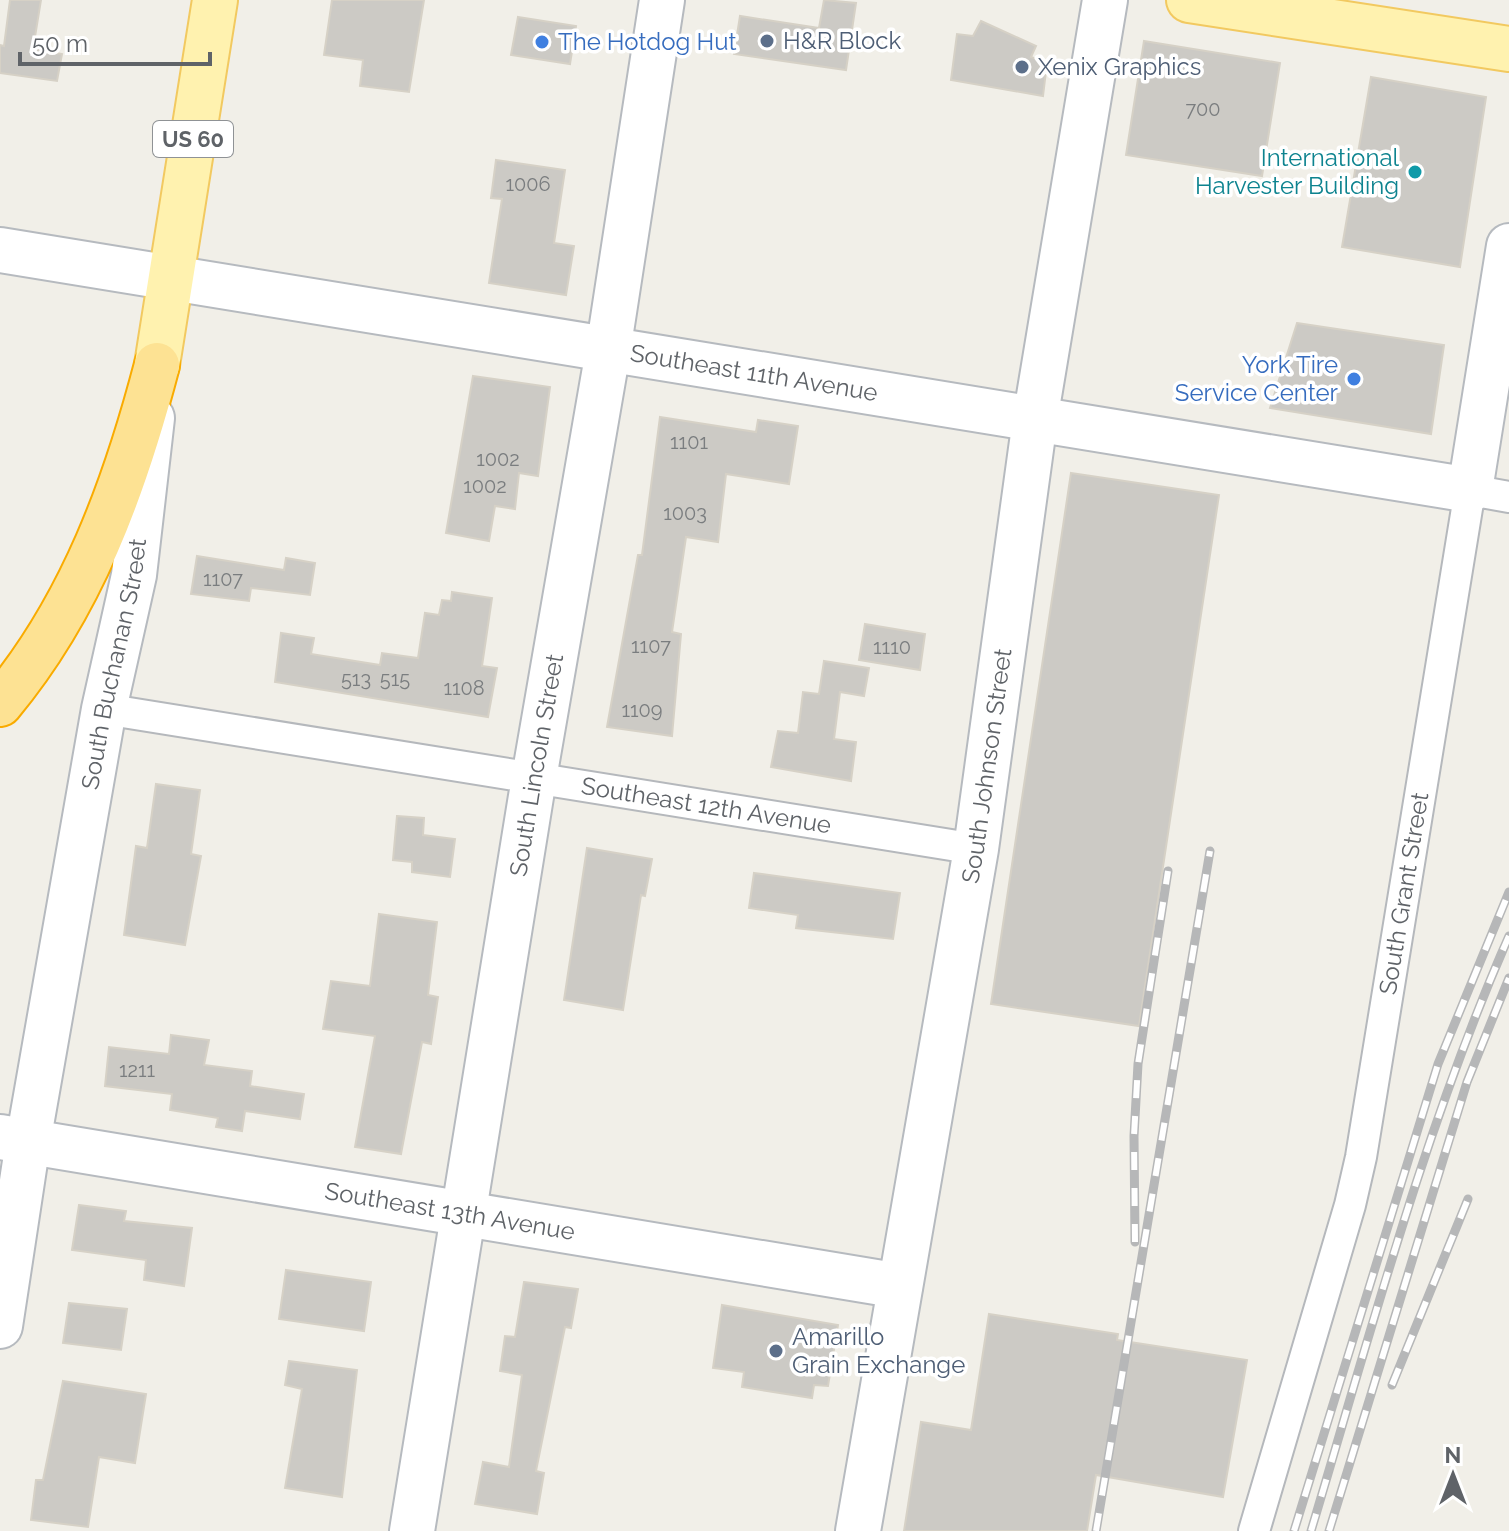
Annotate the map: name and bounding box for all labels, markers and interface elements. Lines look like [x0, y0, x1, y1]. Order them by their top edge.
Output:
scale bar [20, 16, 210, 66]
place label: H&R Block [783, 26, 901, 55]
place label: The Hotdog Hut [558, 27, 736, 56]
text: 50 m [32, 29, 88, 58]
marker: H&R Block [758, 32, 776, 50]
marker: The Hotdog Hut [533, 33, 551, 51]
place label: Xenix Graphics [1038, 52, 1201, 81]
marker: Xenix Graphics [1013, 58, 1031, 76]
house number: 700 [1185, 97, 1221, 121]
road number: US 60 [153, 121, 233, 157]
place label: International Harvester Building [1195, 143, 1399, 200]
marker: International Harvester Building [1406, 163, 1424, 181]
house number: 1006 [505, 172, 551, 196]
street label: Southeast 11th Avenue [628, 338, 880, 407]
place label: York Tire Service Center [1175, 350, 1339, 407]
marker: York Tire Service Center [1345, 370, 1363, 388]
house number: 1101 [670, 430, 708, 454]
house number: 1002 [476, 447, 520, 471]
house number: 1002 [463, 474, 507, 498]
house number: 1003 [663, 501, 707, 525]
street label: South Buchanan Street [75, 537, 152, 792]
house number: 1107 [203, 567, 243, 591]
house number: 1107 [631, 634, 671, 658]
house number: 1110 [873, 635, 911, 659]
street label: South Johnson Street [955, 647, 1017, 885]
street label: South Lincoln Street [503, 652, 569, 878]
house number: 513 [341, 667, 371, 691]
house number: 515 [380, 667, 410, 691]
house number: 1108 [443, 676, 485, 700]
house number: 1109 [621, 698, 663, 722]
street label: Southeast 12th Avenue [579, 771, 833, 840]
street label: South Grant Street [1373, 790, 1434, 997]
house number: 1211 [119, 1058, 155, 1082]
street label: Southeast 13th Avenue [323, 1176, 577, 1246]
place label: Amarillo Grain Exchange [792, 1322, 965, 1379]
marker: Amarillo Grain Exchange [767, 1342, 785, 1360]
north arrow [1413, 1435, 1493, 1515]
text: N [1445, 1442, 1461, 1468]

